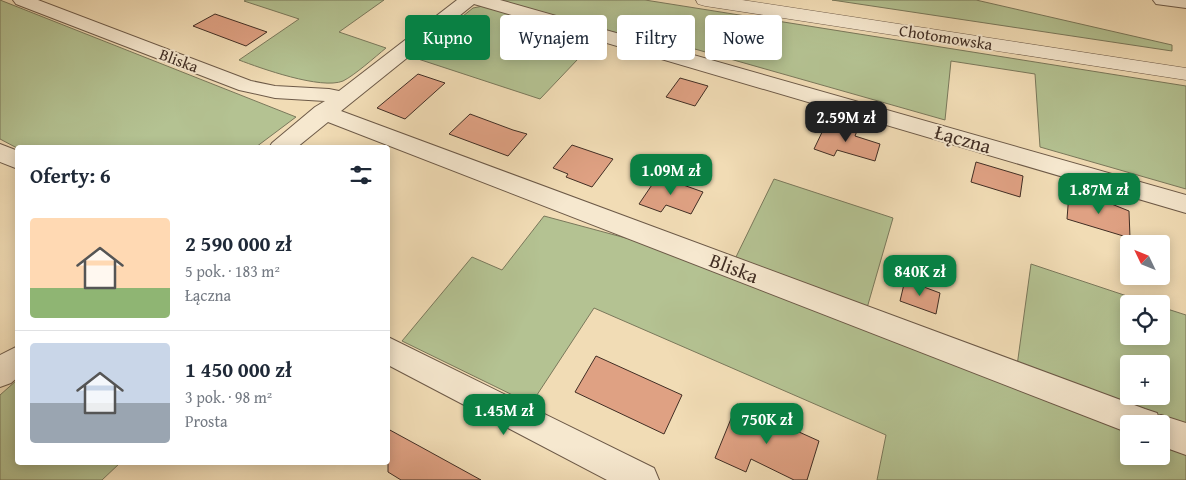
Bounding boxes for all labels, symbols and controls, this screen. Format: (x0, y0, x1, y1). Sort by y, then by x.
chip: Kupno (405, 15, 490, 60)
chip: Wynajem (500, 15, 607, 60)
chip: Filtry (617, 15, 695, 60)
chip: Nowe (705, 15, 782, 60)
street label: Chotomowska (898, 18, 995, 56)
street label: Bliska (156, 42, 202, 79)
pin: 2.59M zł (794, 100, 898, 143)
text: 2.59M zł (816, 105, 876, 129)
street label: Łączna (932, 117, 995, 161)
pin: 1.09M zł (619, 154, 723, 196)
text: 1.09M zł (641, 158, 701, 182)
text: Oferty: 6 (30, 160, 111, 191)
icon: filters (347, 161, 375, 189)
pin: 1.87M zł (1047, 172, 1151, 215)
text: 1.87M zł (1069, 177, 1129, 201)
text: 2 590 000 zł (185, 228, 292, 259)
north arrow (1120, 235, 1170, 285)
map controls (1120, 235, 1170, 465)
icon: home (70, 238, 130, 298)
street label: Bliska (706, 245, 763, 290)
pin: 840K zł (874, 254, 966, 297)
text: 5 pok. · 183 m² (185, 259, 280, 283)
text: 840K zł (894, 259, 946, 283)
text: Łączna (185, 283, 231, 307)
button: locate (1120, 295, 1170, 345)
text: 1 450 000 zł (185, 354, 292, 385)
button: + (1120, 355, 1170, 405)
icon: home (70, 363, 130, 423)
text: 3 pok. · 98 m² (185, 385, 272, 409)
pin: 1.45M zł (452, 394, 556, 436)
text: 1.45M zł (474, 398, 534, 422)
pin: 750K zł (721, 402, 813, 445)
text: 750K zł (741, 407, 793, 431)
text: Prosta (185, 409, 228, 433)
button: − (1120, 415, 1170, 465)

